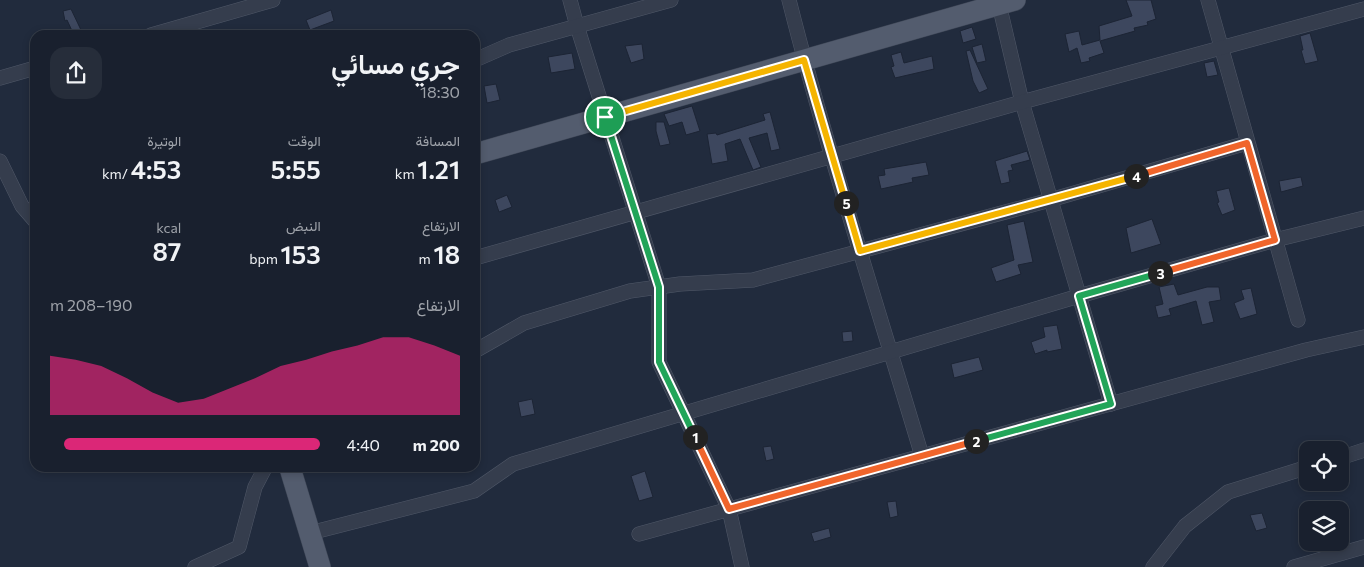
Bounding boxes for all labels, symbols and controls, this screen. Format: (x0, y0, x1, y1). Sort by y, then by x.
text: جري مسائي (331, 46, 460, 80)
button: share (50, 47, 102, 99)
text: 18:30 (420, 82, 460, 101)
pin (584, 96, 626, 138)
icon: arrive (591, 103, 619, 131)
text: الوتيرة (147, 132, 181, 149)
text: الوقت (288, 132, 321, 149)
text: المسافة (416, 132, 460, 149)
text: 4:53 (131, 154, 181, 184)
text: 5:55 (271, 154, 321, 184)
text: 1.21 (417, 154, 460, 184)
pin: 4 (1124, 164, 1148, 188)
text: /km (102, 165, 131, 182)
text: km (395, 165, 417, 182)
text: 4 (1132, 168, 1141, 185)
pin: 5 (834, 190, 858, 216)
text: 5 (842, 195, 851, 212)
text: النبض (286, 217, 321, 234)
text: الارتفاع (422, 217, 460, 234)
text: kcal (156, 219, 181, 236)
text: 87 (153, 236, 181, 266)
text: 153 (281, 239, 321, 269)
text: 18 (434, 239, 460, 269)
text: bpm (249, 250, 281, 267)
text: m (419, 250, 434, 267)
pin: 3 (1148, 260, 1172, 286)
text: 3 (1156, 265, 1165, 282)
text: 190–208 m (50, 295, 132, 314)
text: الارتفاع (417, 295, 460, 314)
pin: 1 (682, 424, 708, 450)
pin: 2 (964, 428, 988, 454)
text: 1 (692, 429, 699, 446)
text: 2 (973, 433, 980, 450)
text: 4:40 (347, 435, 380, 454)
text: 200 m (413, 435, 460, 454)
map controls (1299, 441, 1349, 551)
button: locate (1299, 441, 1349, 491)
button: layers (1299, 501, 1349, 551)

